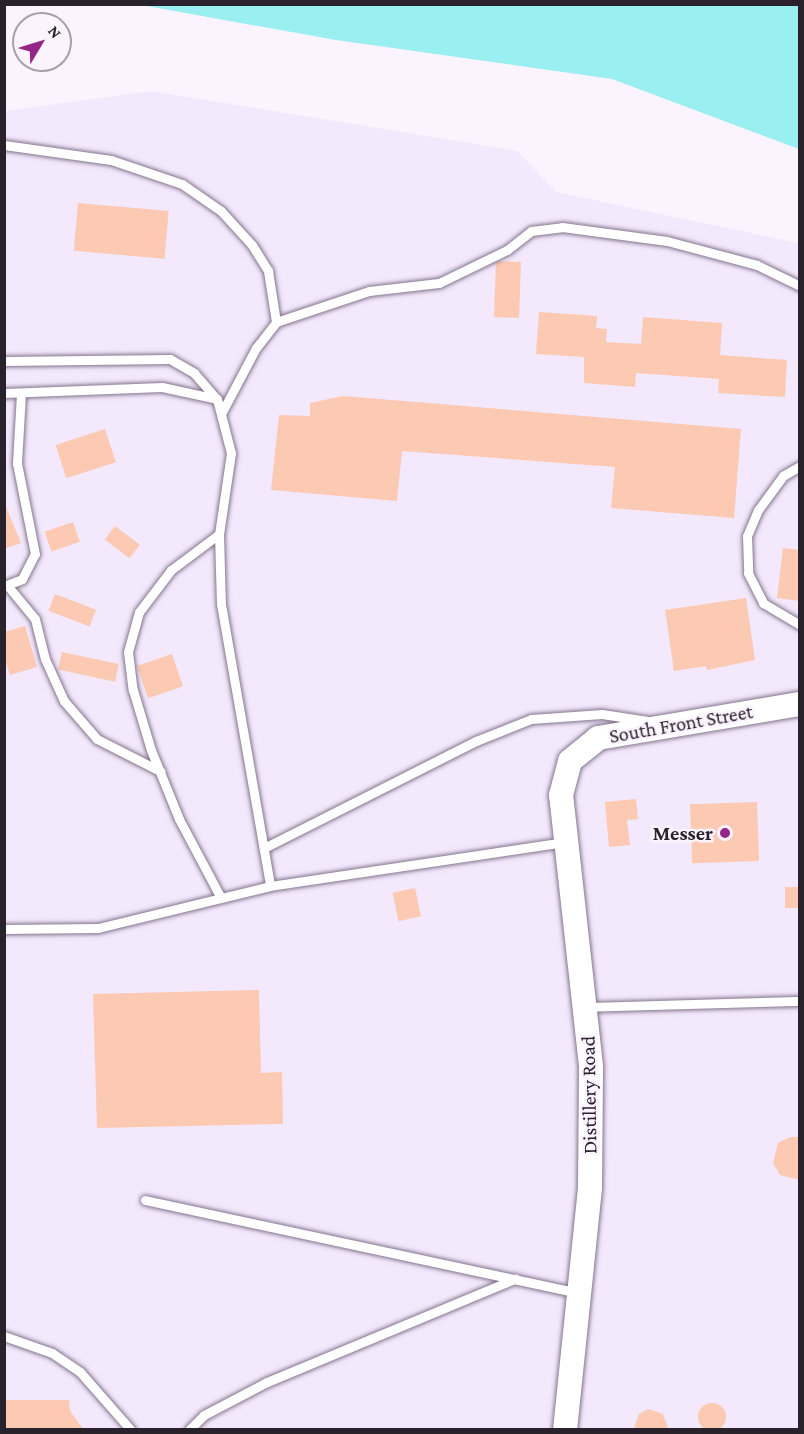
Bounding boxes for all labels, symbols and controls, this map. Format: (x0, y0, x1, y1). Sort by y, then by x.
north arrow (12, 12, 72, 72)
text: N (45, 22, 65, 41)
street label: South Front Street (607, 700, 755, 748)
place label: Messer (653, 821, 713, 845)
marker: Messer (718, 826, 732, 840)
street label: Distillery Road (576, 1036, 602, 1154)

